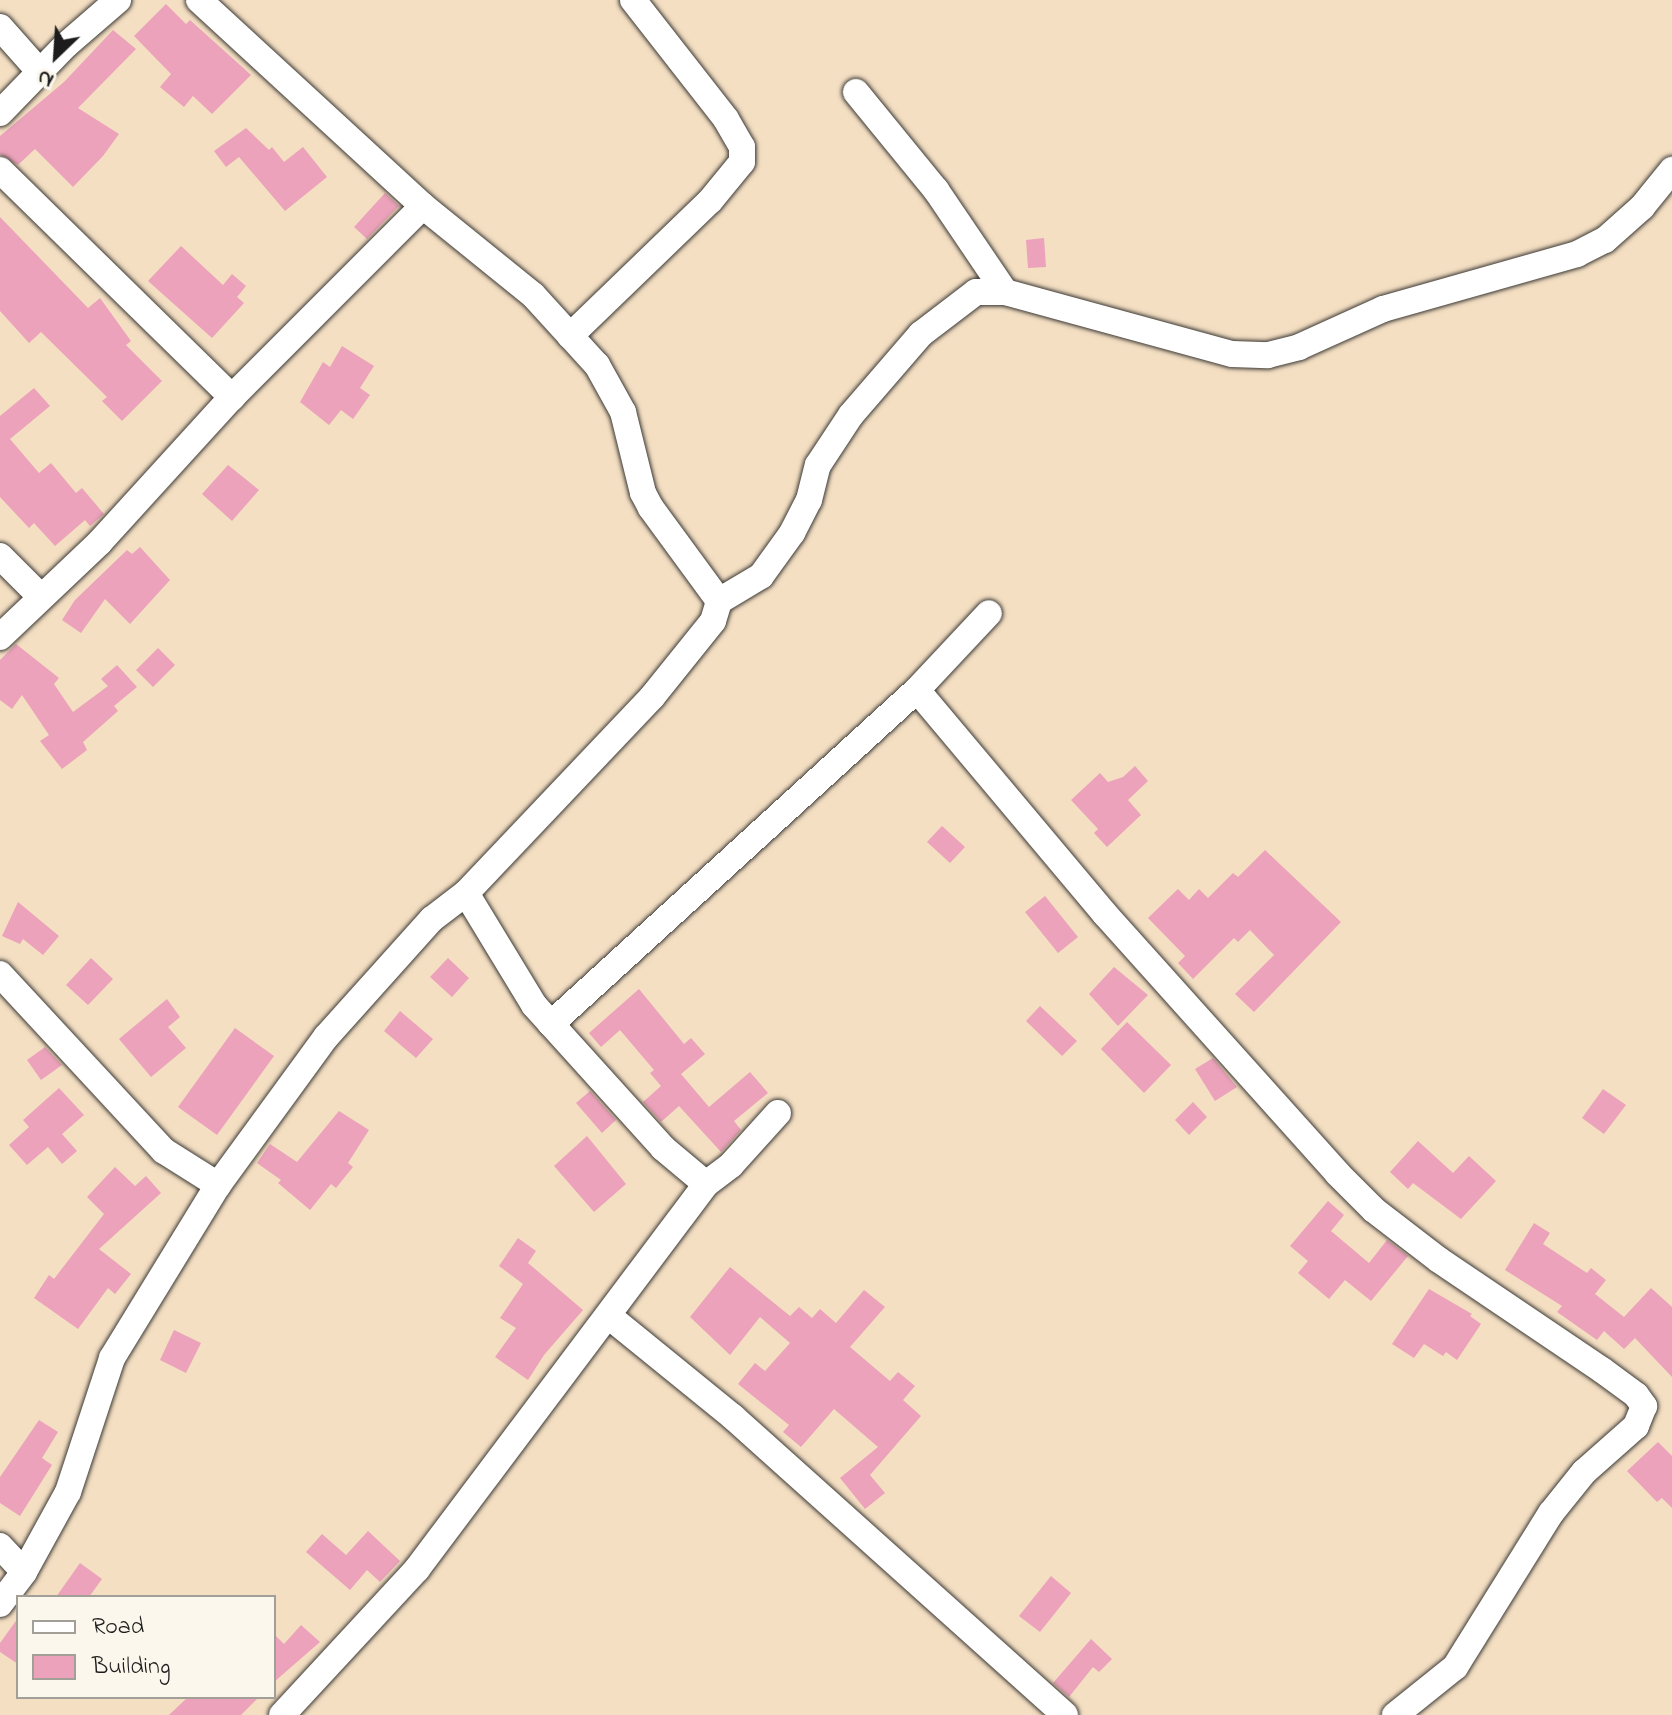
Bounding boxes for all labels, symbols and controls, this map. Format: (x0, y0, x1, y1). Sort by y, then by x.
north arrow (16, 16, 96, 96)
text: N (32, 60, 59, 95)
legend (16, 1595, 276, 1699)
text: Road (92, 1610, 144, 1645)
text: Building (92, 1650, 171, 1685)

